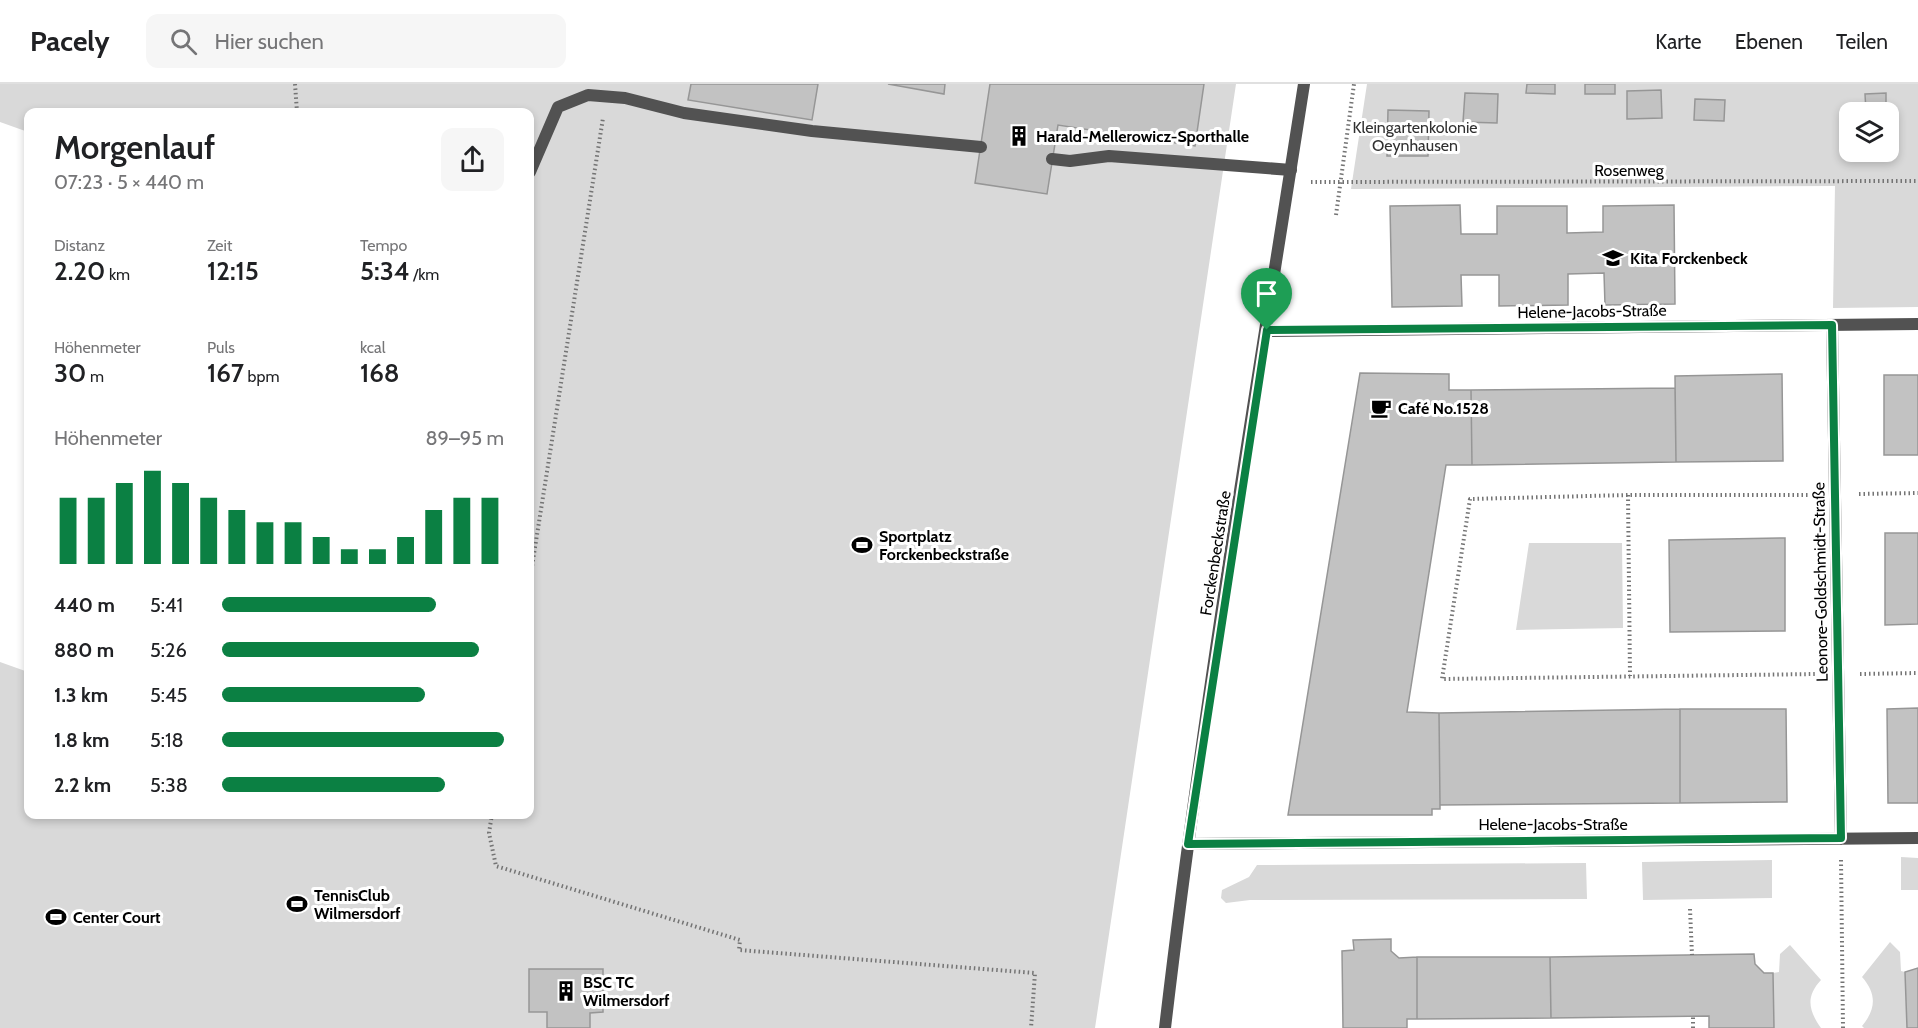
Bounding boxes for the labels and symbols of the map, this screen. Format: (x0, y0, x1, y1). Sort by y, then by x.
park label: Kleingartenkolonie Oeynhausen (1352, 118, 1478, 155)
building icon: Harald-Mellerowicz-Sporthalle (1007, 124, 1031, 148)
place label: Harald-Mellerowicz-Sporthalle (1036, 127, 1249, 146)
street label: Rosenweg (1594, 161, 1665, 180)
school or university icon: Kita Forckenbeck (1601, 246, 1625, 270)
place label: Kita Forckenbeck (1630, 249, 1748, 268)
pin (1241, 268, 1292, 330)
street label: Helene-Jacobs-Straße (1517, 301, 1667, 322)
cafe icon: Café No.1528 (1369, 396, 1393, 420)
place label: Café No.1528 (1398, 399, 1489, 418)
street label: Leonore-Goldschmidt-Straße (1809, 482, 1832, 682)
street label: Forckenbeckstraße (1196, 489, 1235, 617)
place label: Sportplatz Forckenbeckstraße (879, 527, 1009, 564)
sports icon: Sportplatz Forckenbeckstraße (850, 533, 874, 557)
street label: Helene-Jacobs-Straße (1478, 815, 1628, 834)
place label: TennisClub Wilmersdorf (314, 886, 401, 923)
sports icon: TennisClub Wilmersdorf (285, 892, 309, 916)
sports icon: Center Court (44, 905, 68, 929)
place label: Center Court (73, 908, 161, 927)
place label: BSC TC Wilmersdorf (583, 973, 670, 1010)
building icon: BSC TC Wilmersdorf (554, 979, 578, 1003)

